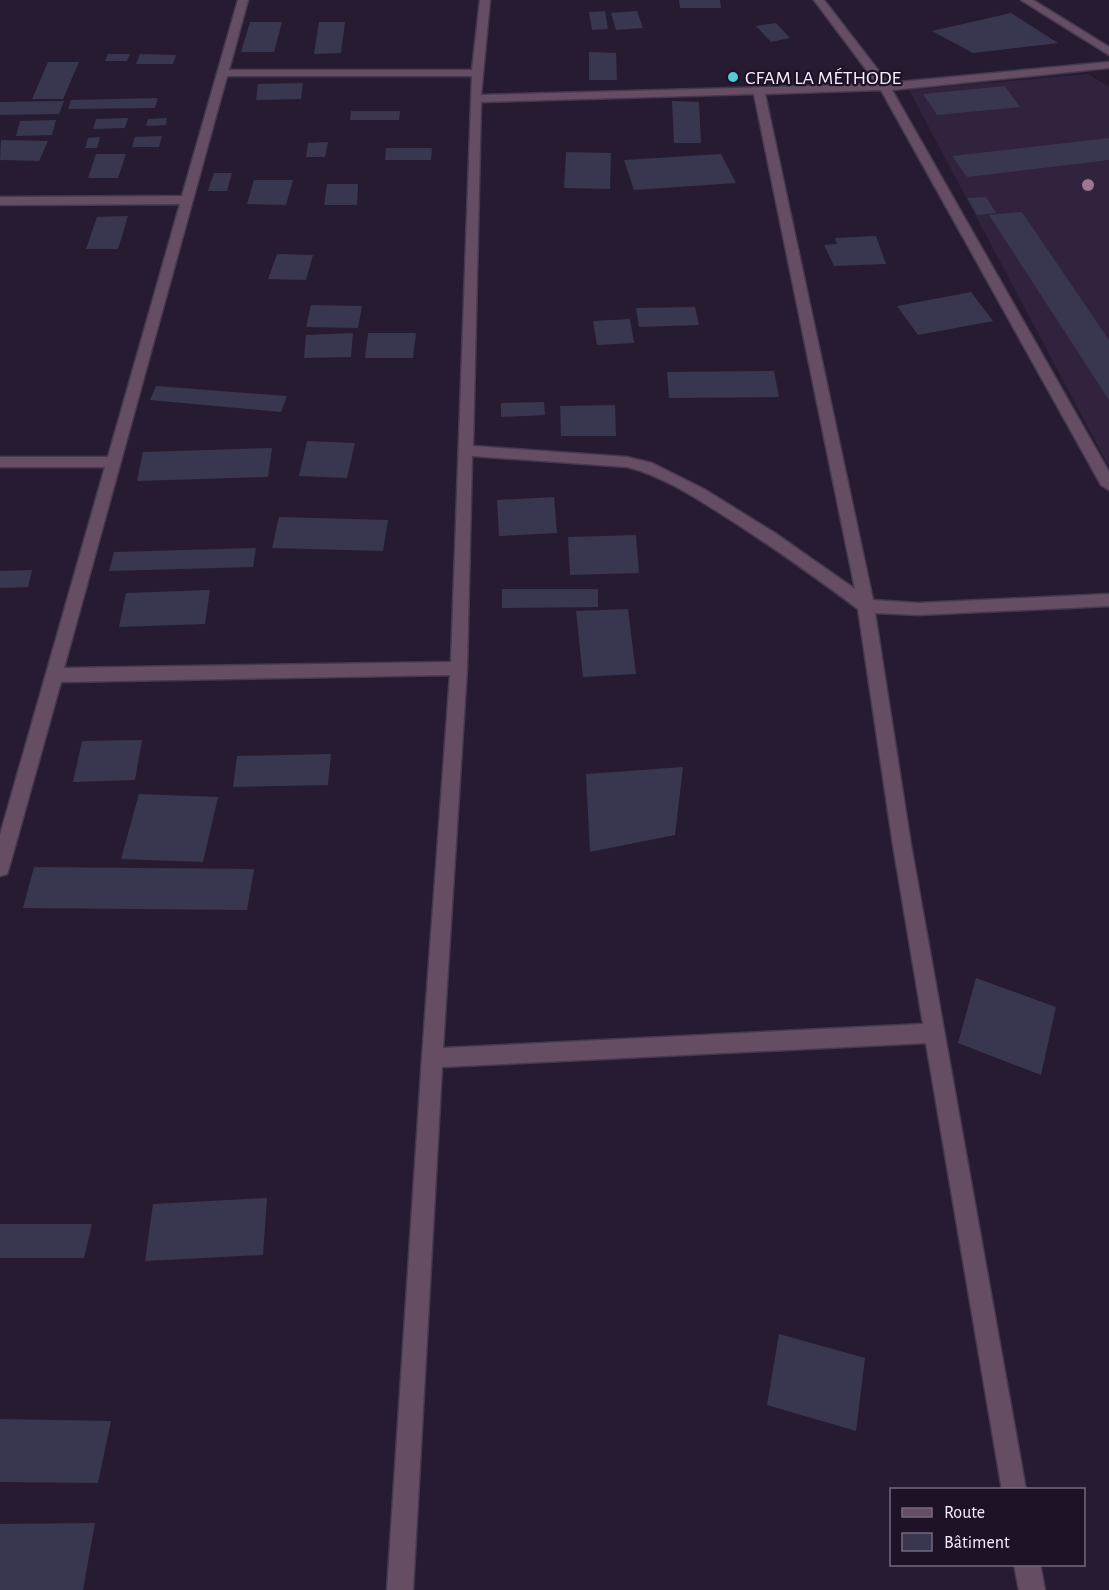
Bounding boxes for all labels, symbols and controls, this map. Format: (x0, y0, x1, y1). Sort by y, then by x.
place label: CFAM LA MÉTHODE (745, 67, 902, 88)
marker: CFAM LA MÉTHODE (726, 70, 740, 84)
legend (890, 1488, 1085, 1566)
text: Route (944, 1504, 985, 1522)
text: Bâtiment (944, 1534, 1010, 1552)

